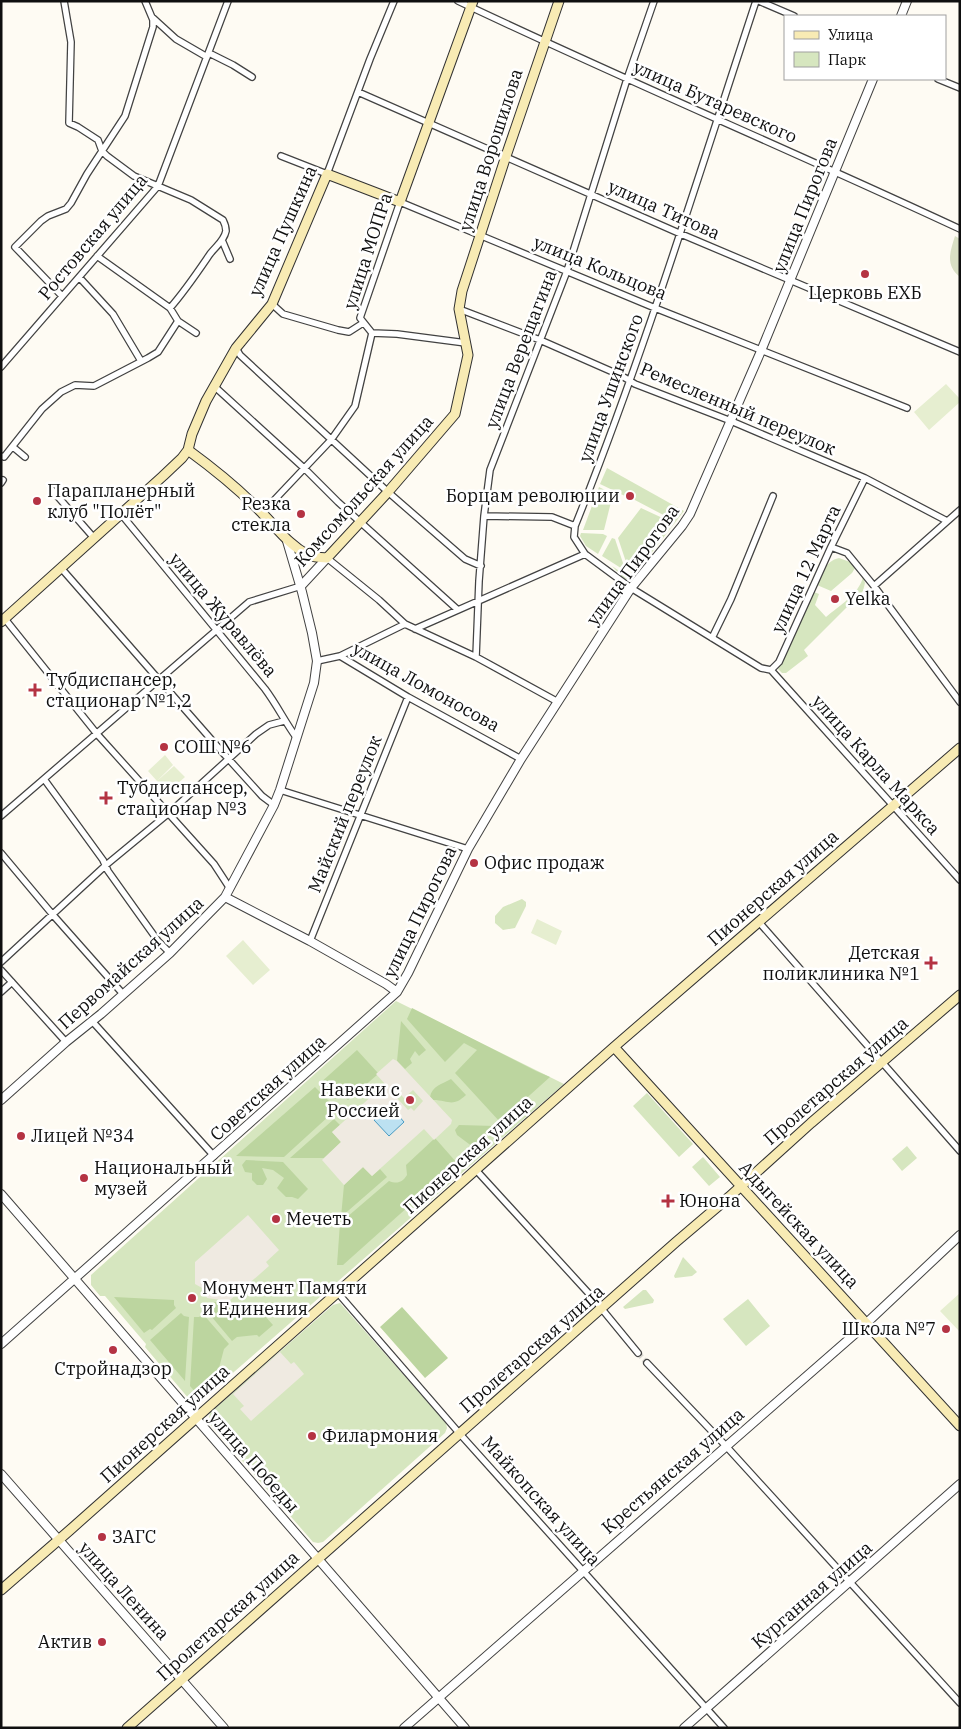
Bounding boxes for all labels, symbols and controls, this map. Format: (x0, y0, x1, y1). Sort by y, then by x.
legend (784, 15, 946, 80)
text: Улица (828, 25, 873, 44)
text: Парк (828, 50, 866, 69)
street label: улица Бутаревского (630, 55, 801, 148)
street label: улица Ворошилова (453, 65, 528, 234)
street label: улица Пирогова (767, 134, 842, 276)
street label: улица Пушкина (243, 162, 322, 300)
street label: Ростовская улица (33, 169, 152, 304)
street label: улица Титова (605, 175, 724, 245)
street label: улица МОПРа (338, 190, 397, 312)
street label: улица Кольцова (530, 230, 670, 305)
street label: улица Верещагина (480, 266, 561, 431)
marker: Церковь ЕХБ (859, 268, 871, 280)
place label: Церковь ЕХБ (808, 281, 922, 304)
street label: улица Ушинского (573, 310, 648, 465)
street label: Ремесленный переулок (637, 357, 840, 460)
street label: Комсомольская улица (289, 410, 438, 571)
place label: Парапланерный клуб "Полёт" (47, 479, 195, 523)
place label: Борцам революции (446, 484, 620, 507)
marker: Борцам революции (624, 490, 636, 502)
place label: Резка стекла (231, 492, 291, 536)
marker: Парапланерный клуб "Полёт" (31, 495, 43, 507)
street label: улица Пирогова (581, 500, 684, 630)
street label: улица 12 Марта (766, 501, 845, 637)
marker: Резка стекла (295, 508, 307, 520)
street label: улица Журавлёва (164, 548, 282, 682)
place label: Yelka (845, 587, 891, 610)
marker: Yelka (829, 593, 841, 605)
street label: улица Ломоносова (349, 637, 504, 737)
place label: Тубдиспансер, стационар №1,2 (46, 668, 192, 712)
marker: Тубдиспансер, стационар №1,2 (28, 683, 42, 697)
street label: улица Карла Маркса (807, 690, 946, 840)
street label: Майский переулок (302, 731, 387, 896)
place label: СОШ №6 (174, 735, 252, 758)
marker: СОШ №6 (158, 741, 170, 753)
place label: Тубдиспансер, стационар №3 (117, 776, 248, 820)
marker: Тубдиспансер, стационар №3 (99, 791, 113, 805)
street label: Пионерская улица (702, 824, 843, 951)
street label: улица Пирогова (378, 842, 461, 981)
place label: Офис продаж (484, 851, 605, 874)
marker: Офис продаж (468, 857, 480, 869)
street label: Первомайская улица (53, 891, 208, 1034)
place label: Детская поликлиника №1 (763, 941, 920, 985)
marker: Детская поликлиника №1 (924, 956, 938, 970)
street label: Пролетарская улица (759, 1011, 913, 1150)
street label: Советская улица (205, 1029, 331, 1146)
place label: Навеки с Россией (320, 1078, 400, 1122)
street label: Пионерская улица (398, 1090, 537, 1219)
marker: Навеки с Россией (404, 1094, 416, 1106)
place label: Лицей №34 (31, 1124, 134, 1147)
marker: Лицей №34 (15, 1130, 27, 1142)
place label: Национальный музей (94, 1156, 233, 1200)
street label: Адыгейская улица (734, 1156, 864, 1293)
marker: Национальный музей (78, 1172, 90, 1184)
place label: Юнона (679, 1189, 741, 1212)
marker: Юнона (661, 1194, 675, 1208)
place label: Мечеть (286, 1207, 352, 1230)
marker: Мечеть (270, 1213, 282, 1225)
place label: Монумент Памяти и Единения (202, 1276, 367, 1320)
street label: Пролетарская улица (455, 1279, 609, 1418)
marker: Монумент Памяти и Единения (186, 1292, 198, 1304)
place label: Школа №7 (842, 1317, 936, 1340)
marker: Школа №7 (940, 1323, 952, 1335)
marker: Стройнадзор (107, 1344, 119, 1356)
place label: Стройнадзор (54, 1357, 172, 1380)
street label: Пионерская улица (95, 1359, 234, 1488)
street label: Крестьянская улица (597, 1402, 749, 1539)
street label: улица Победы (204, 1406, 305, 1517)
place label: Филармония (322, 1424, 438, 1447)
marker: Филармония (306, 1430, 318, 1442)
street label: Майкопская улица (477, 1431, 606, 1571)
place label: ЗАГС (112, 1525, 156, 1548)
marker: ЗАГС (96, 1531, 108, 1543)
street label: Курганная улица (747, 1536, 877, 1653)
street label: улица Ленина (74, 1537, 175, 1645)
street label: Пролетарская улица (152, 1545, 304, 1686)
place label: Актив (38, 1630, 92, 1653)
marker: Актив (96, 1636, 108, 1648)

